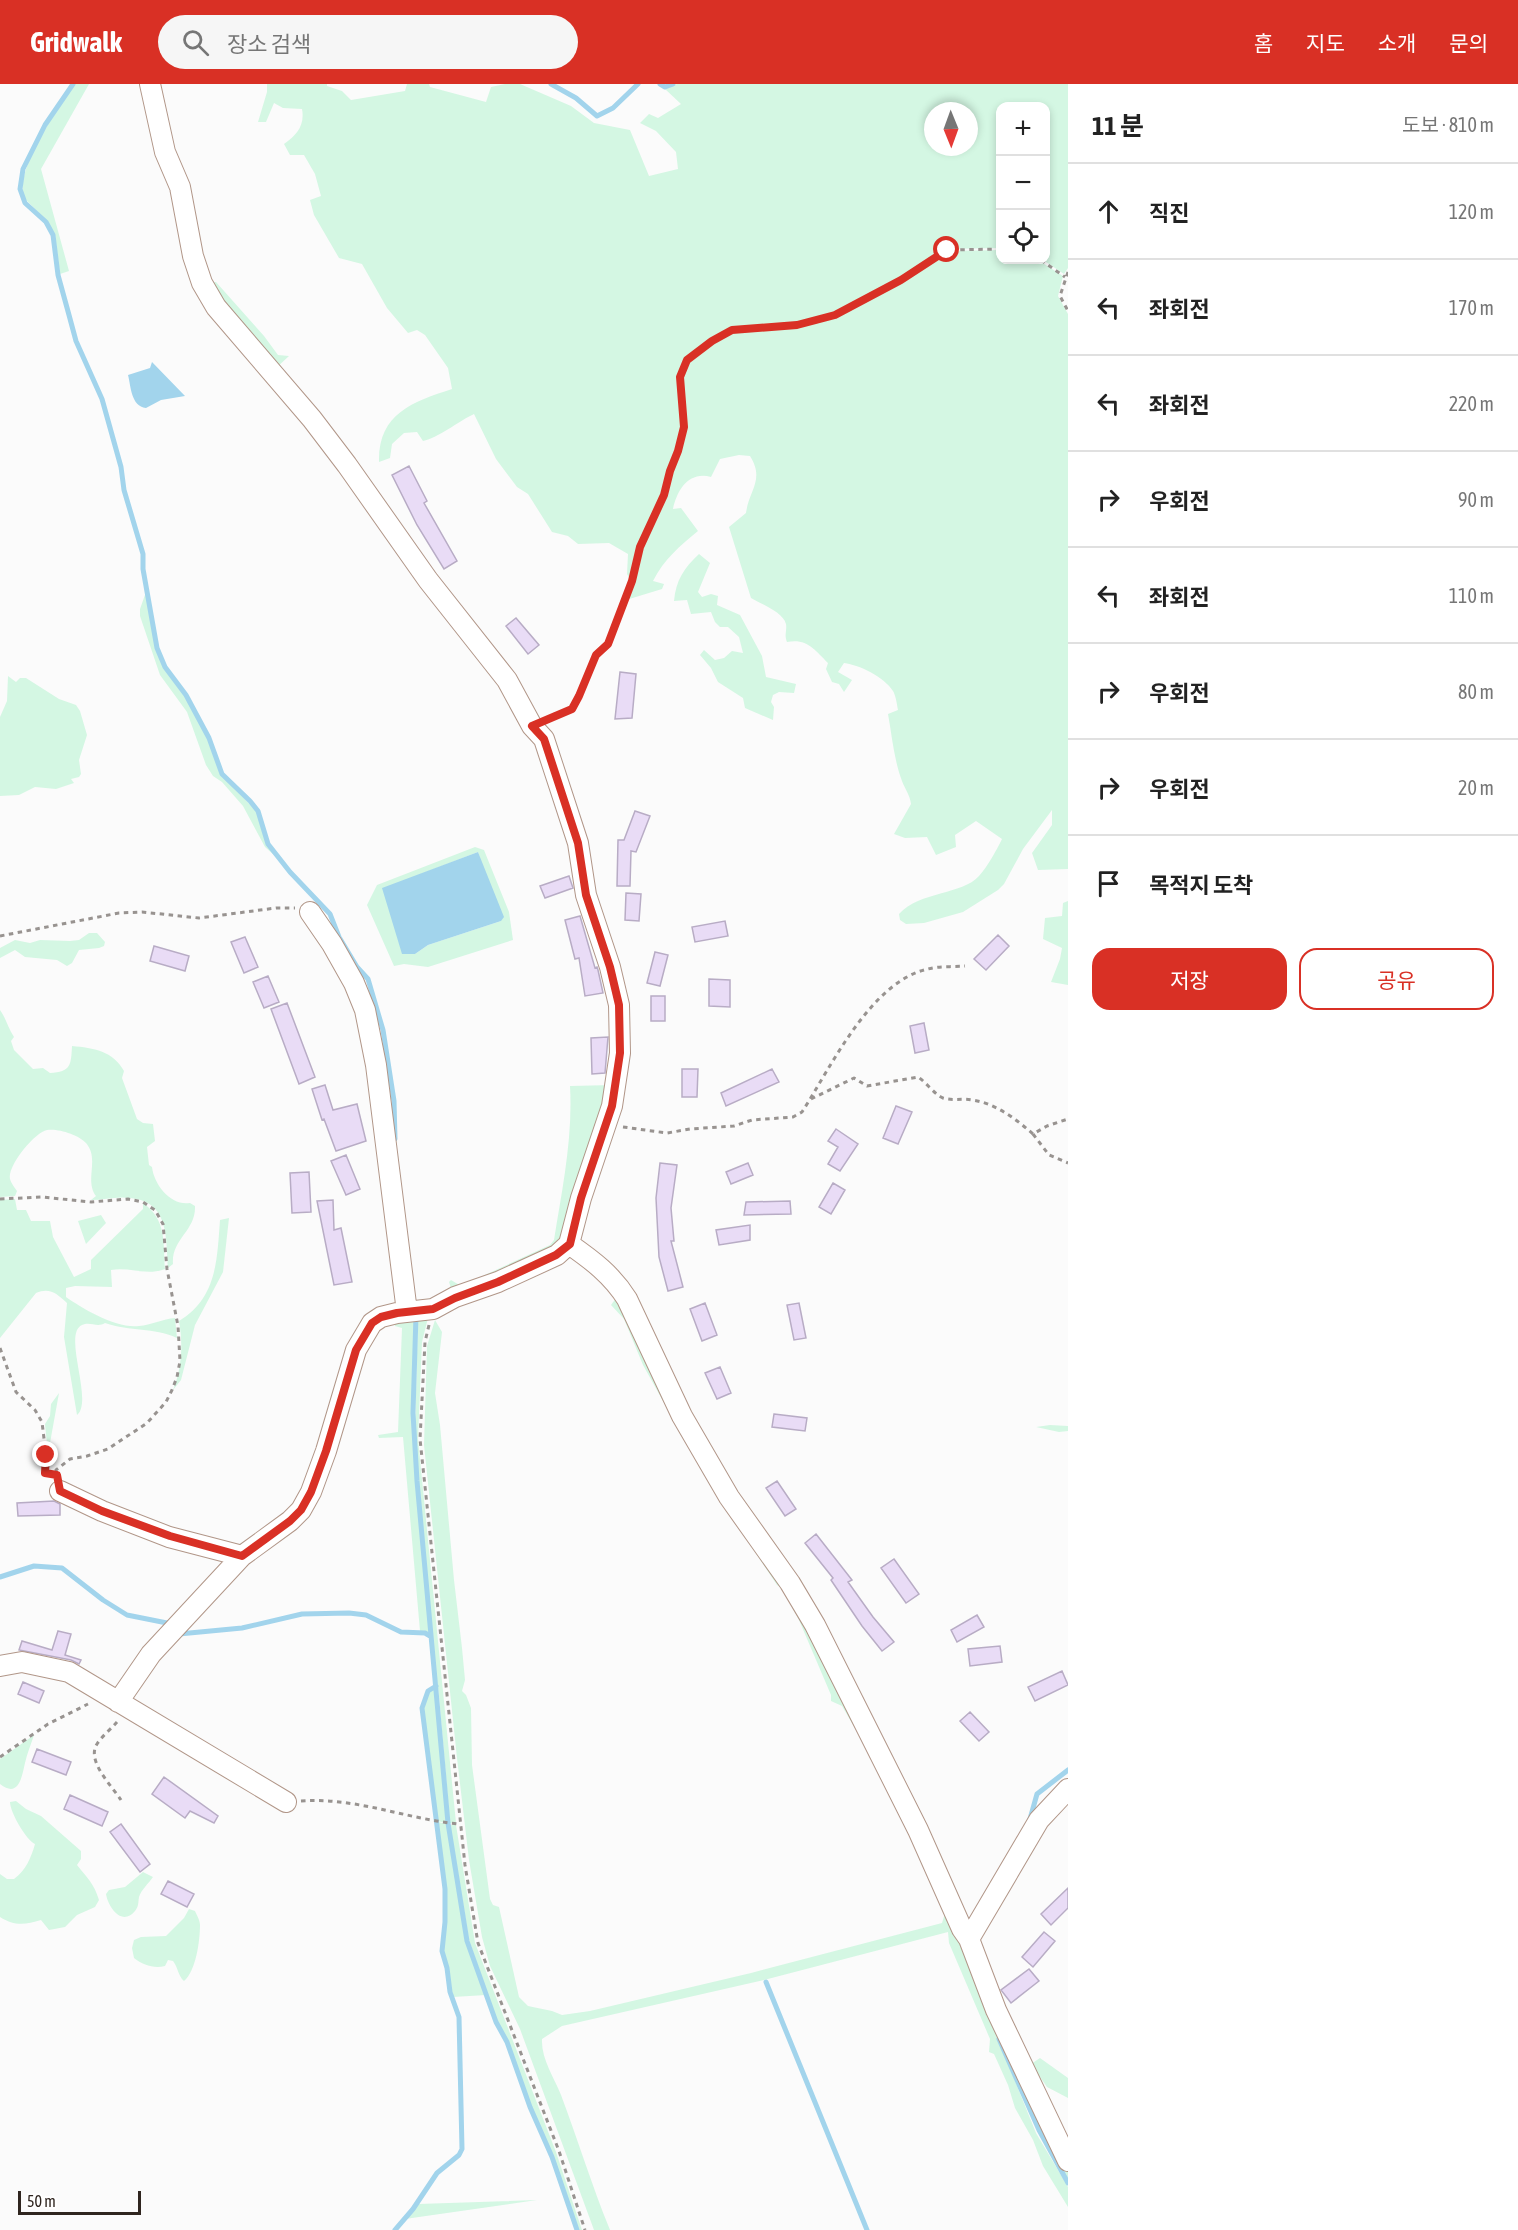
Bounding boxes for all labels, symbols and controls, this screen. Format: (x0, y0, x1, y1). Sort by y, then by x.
search box (158, 15, 578, 69)
text: Gridwalk (30, 26, 122, 58)
icon: search (179, 26, 212, 59)
text: 장소 검색 (227, 31, 311, 57)
text: 홈 (1254, 31, 1273, 55)
text: 지도 (1306, 31, 1345, 55)
text: 소개 (1378, 31, 1416, 55)
text: 문의 (1449, 31, 1488, 55)
north arrow (924, 102, 978, 156)
map controls (996, 102, 1050, 264)
button: + (996, 102, 1050, 156)
text: 11 분 (1092, 111, 1144, 141)
text: 도보 · 810 m (1402, 113, 1494, 136)
button: − (996, 156, 1050, 210)
icon: ahead (1092, 195, 1125, 228)
text: 직진 (1149, 200, 1189, 226)
text: 120 m (1449, 200, 1494, 223)
button: locate (996, 210, 1050, 264)
route start (933, 236, 959, 262)
icon: left (1092, 291, 1125, 324)
text: 좌회전 (1149, 296, 1210, 322)
text: 170 m (1449, 296, 1494, 319)
icon: left (1092, 387, 1125, 420)
text: 좌회전 (1149, 392, 1210, 418)
text: 220 m (1449, 392, 1494, 415)
icon: right (1092, 483, 1125, 516)
text: 우회전 (1149, 488, 1210, 514)
text: 90 m (1458, 488, 1494, 511)
icon: left (1092, 579, 1125, 612)
text: 좌회전 (1149, 584, 1210, 610)
text: 110 m (1449, 584, 1494, 607)
icon: right (1092, 675, 1125, 708)
text: 우회전 (1149, 680, 1210, 706)
text: 80 m (1458, 680, 1494, 703)
icon: right (1092, 771, 1125, 804)
text: 우회전 (1149, 776, 1210, 802)
text: 20 m (1458, 776, 1494, 799)
icon: arrive (1092, 867, 1125, 900)
text: 목적지 도착 (1149, 872, 1253, 898)
button: 저장 (1092, 948, 1287, 1010)
button: 공유 (1299, 948, 1494, 1010)
route end (32, 1441, 58, 1467)
scale bar (18, 2188, 141, 2216)
text: 50 m (27, 2192, 56, 2210)

